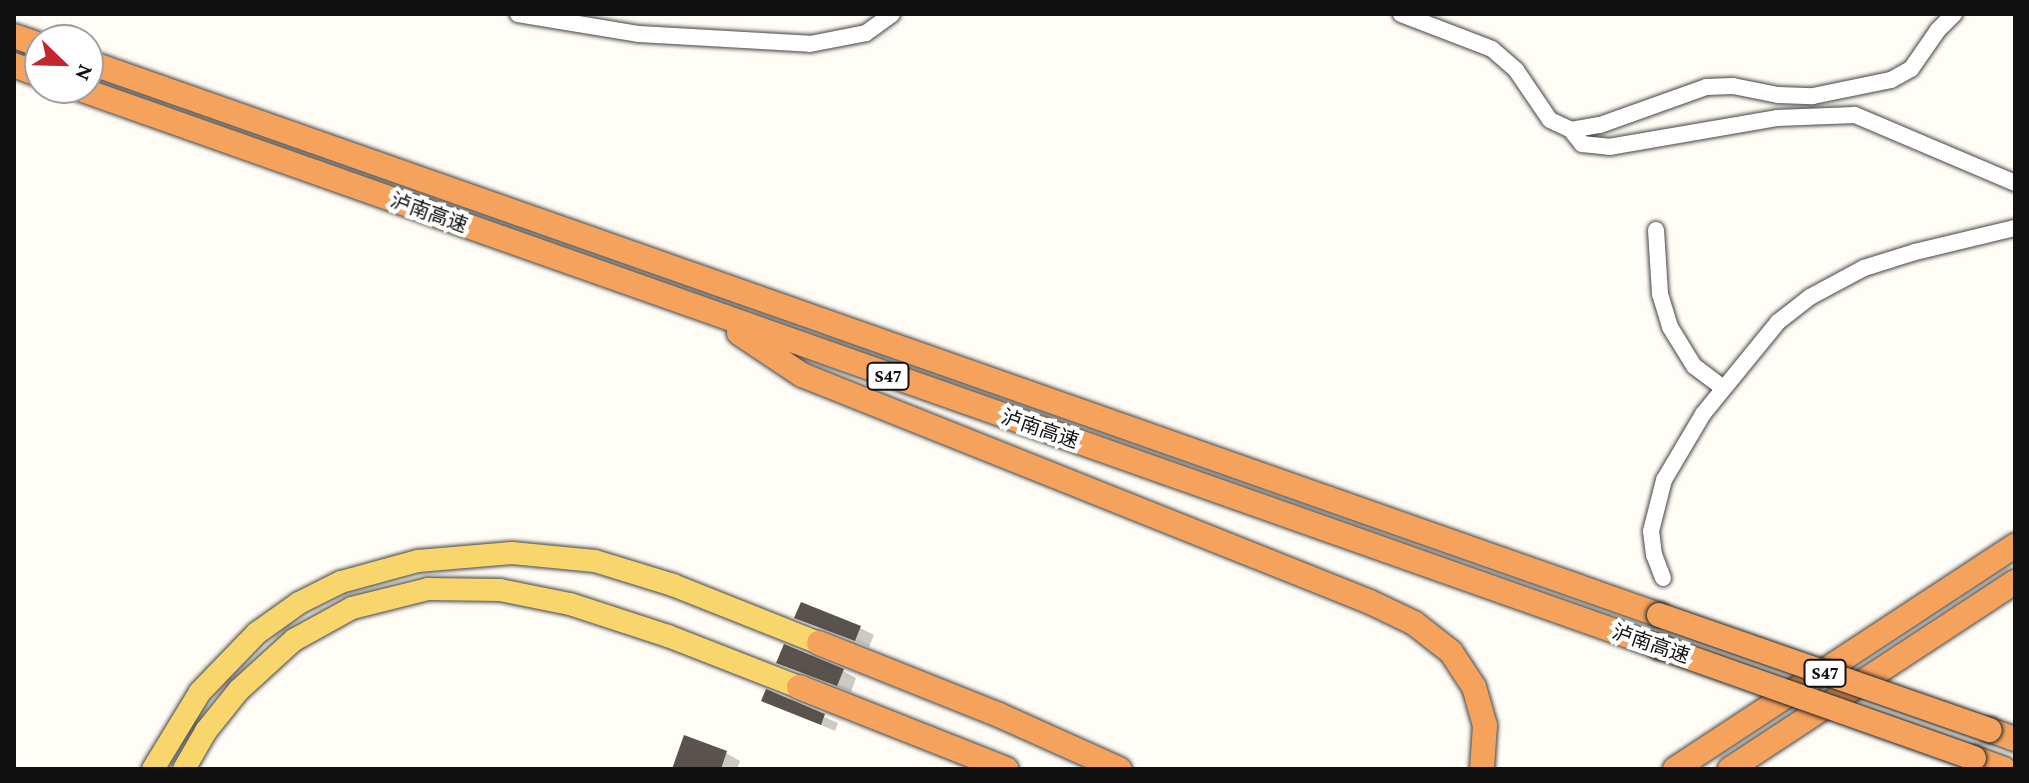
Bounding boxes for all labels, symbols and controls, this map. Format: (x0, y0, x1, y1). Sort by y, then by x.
north arrow (24, 24, 104, 104)
text: N (70, 61, 99, 85)
street label: 泸南高速 (387, 188, 471, 238)
road number: S47 (866, 362, 910, 390)
street label: 泸南高速 (998, 405, 1082, 453)
street label: 泸南高速 (1609, 620, 1693, 668)
road number: S47 (1803, 659, 1847, 687)

